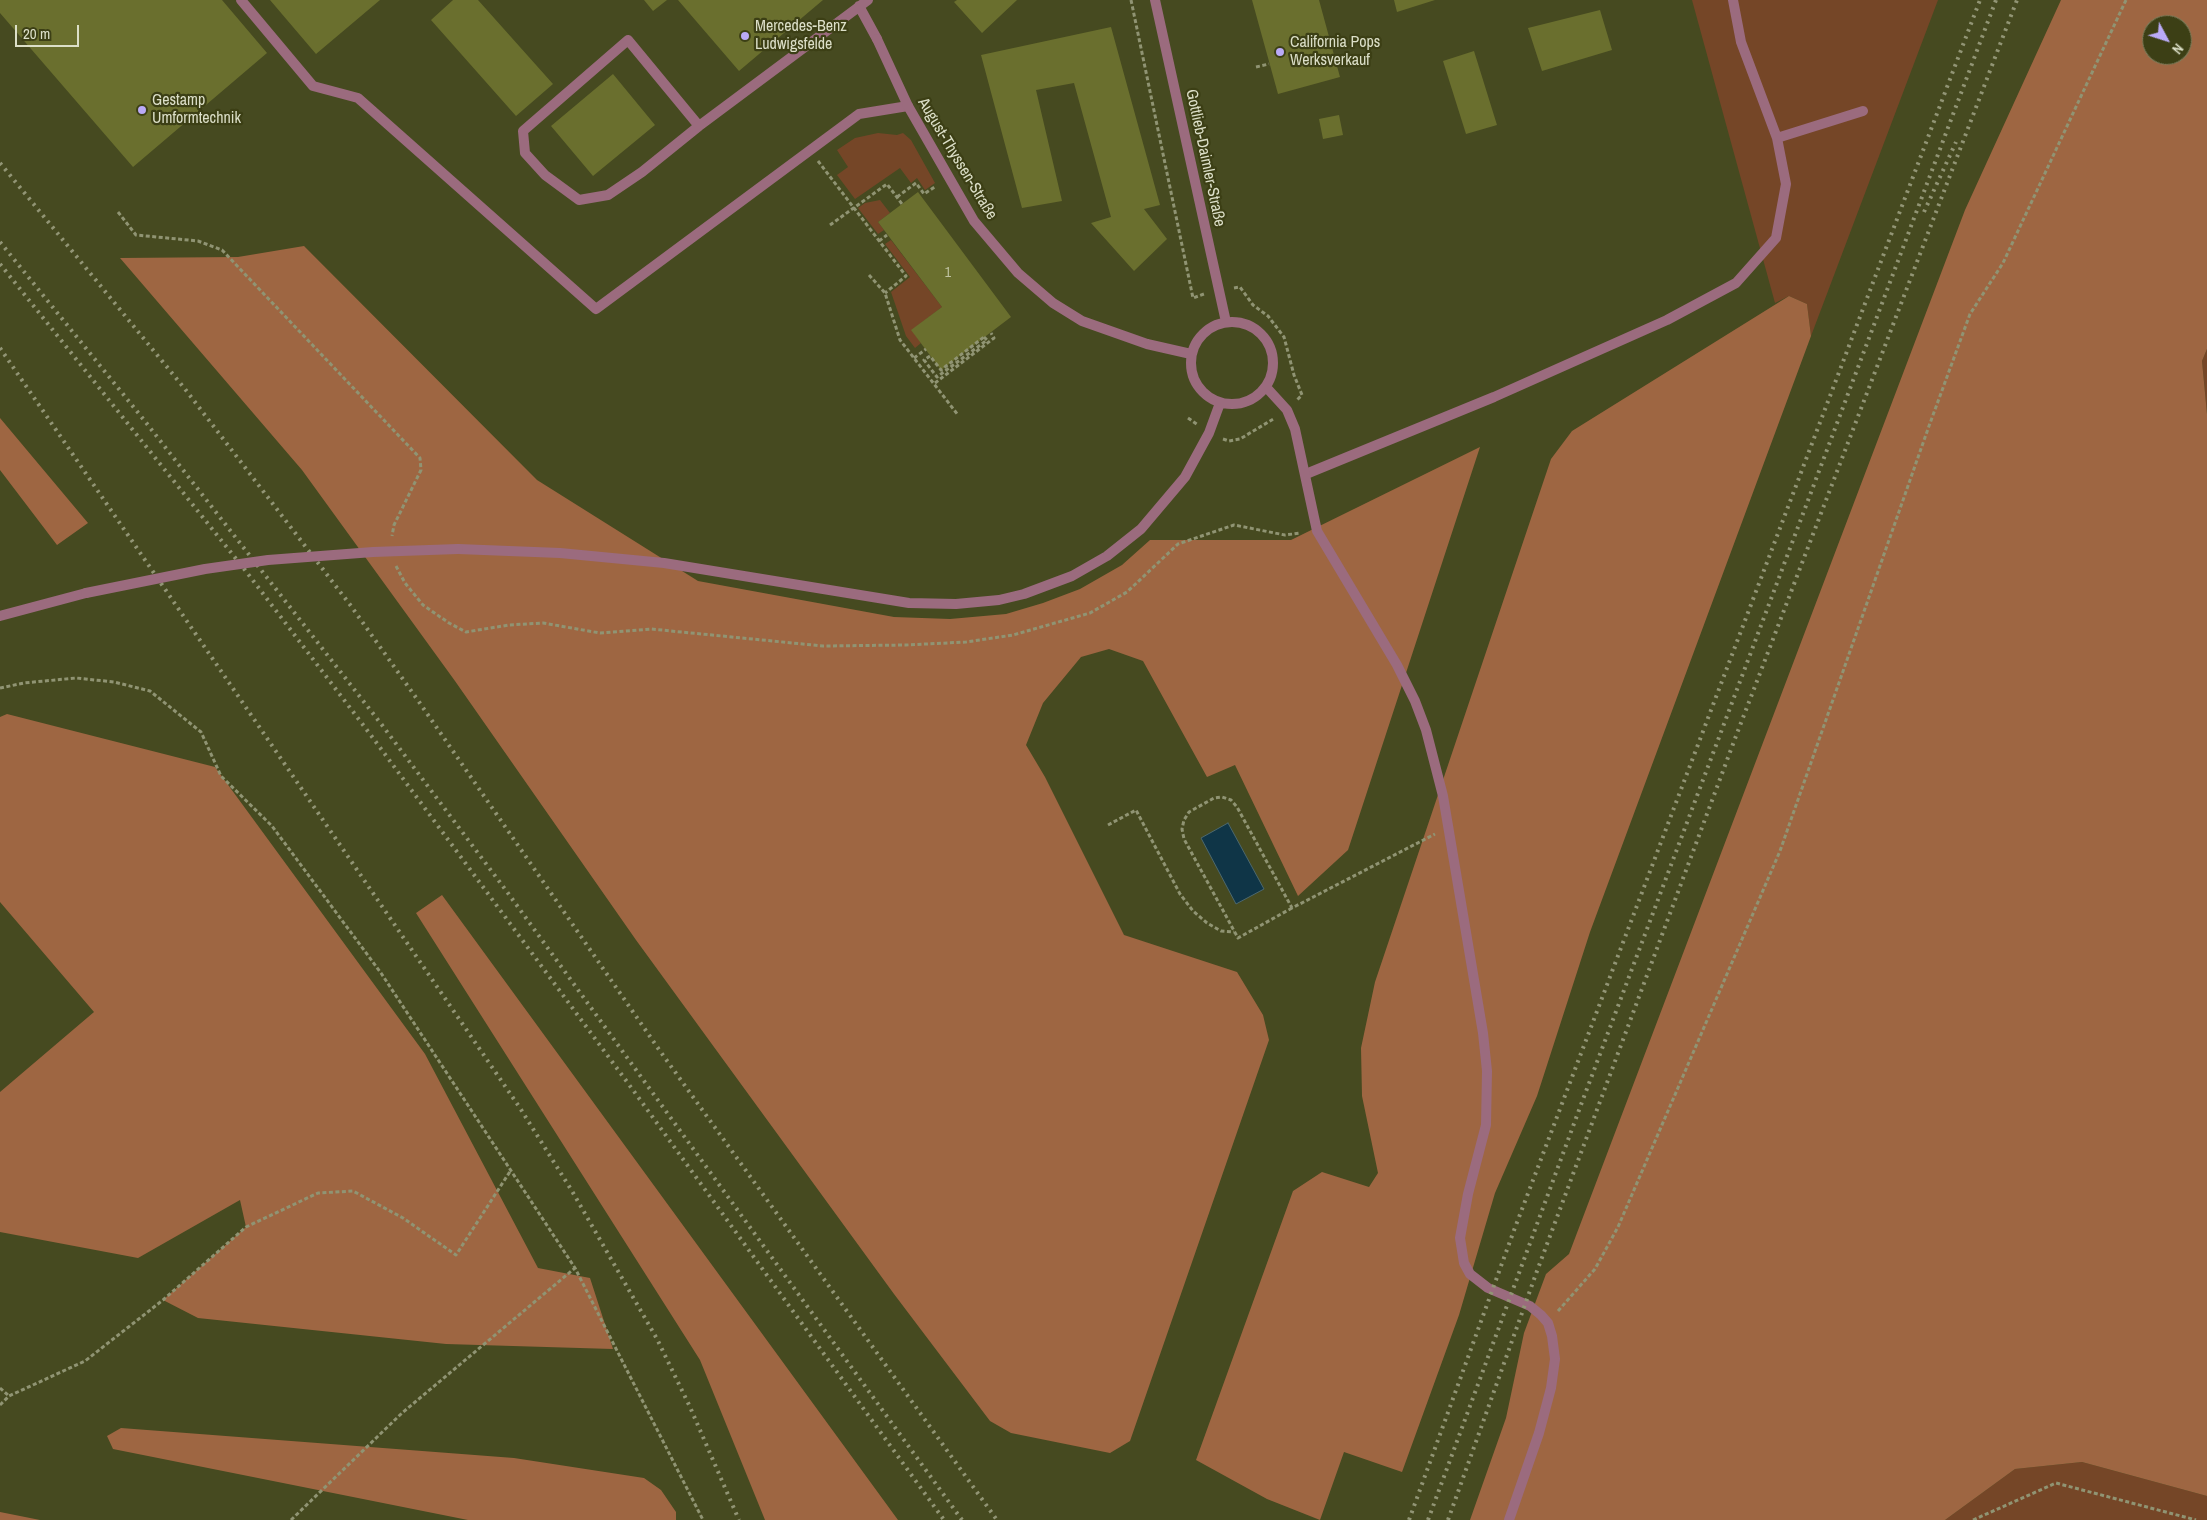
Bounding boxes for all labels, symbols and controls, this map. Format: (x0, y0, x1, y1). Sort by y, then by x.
scale bar (18, 15, 81, 47)
north arrow (2142, 15, 2192, 65)
place label: Mercedes-Benz Ludwigsfelde (755, 17, 847, 55)
text: 20 m (23, 23, 50, 44)
marker: Mercedes-Benz Ludwigsfelde (739, 30, 751, 42)
place label: California Pops Werksverkauf (1290, 33, 1380, 71)
text: N (2168, 40, 2187, 58)
marker: California Pops Werksverkauf (1274, 46, 1286, 58)
street label: Gottlieb-Daimler-Straße (1181, 88, 1229, 228)
place label: Gestamp Umformtechnik (152, 91, 241, 129)
street label: August-Thyssen-Straße (913, 95, 1001, 223)
marker: Gestamp Umformtechnik (136, 104, 148, 116)
house number: 1 (945, 265, 951, 281)

